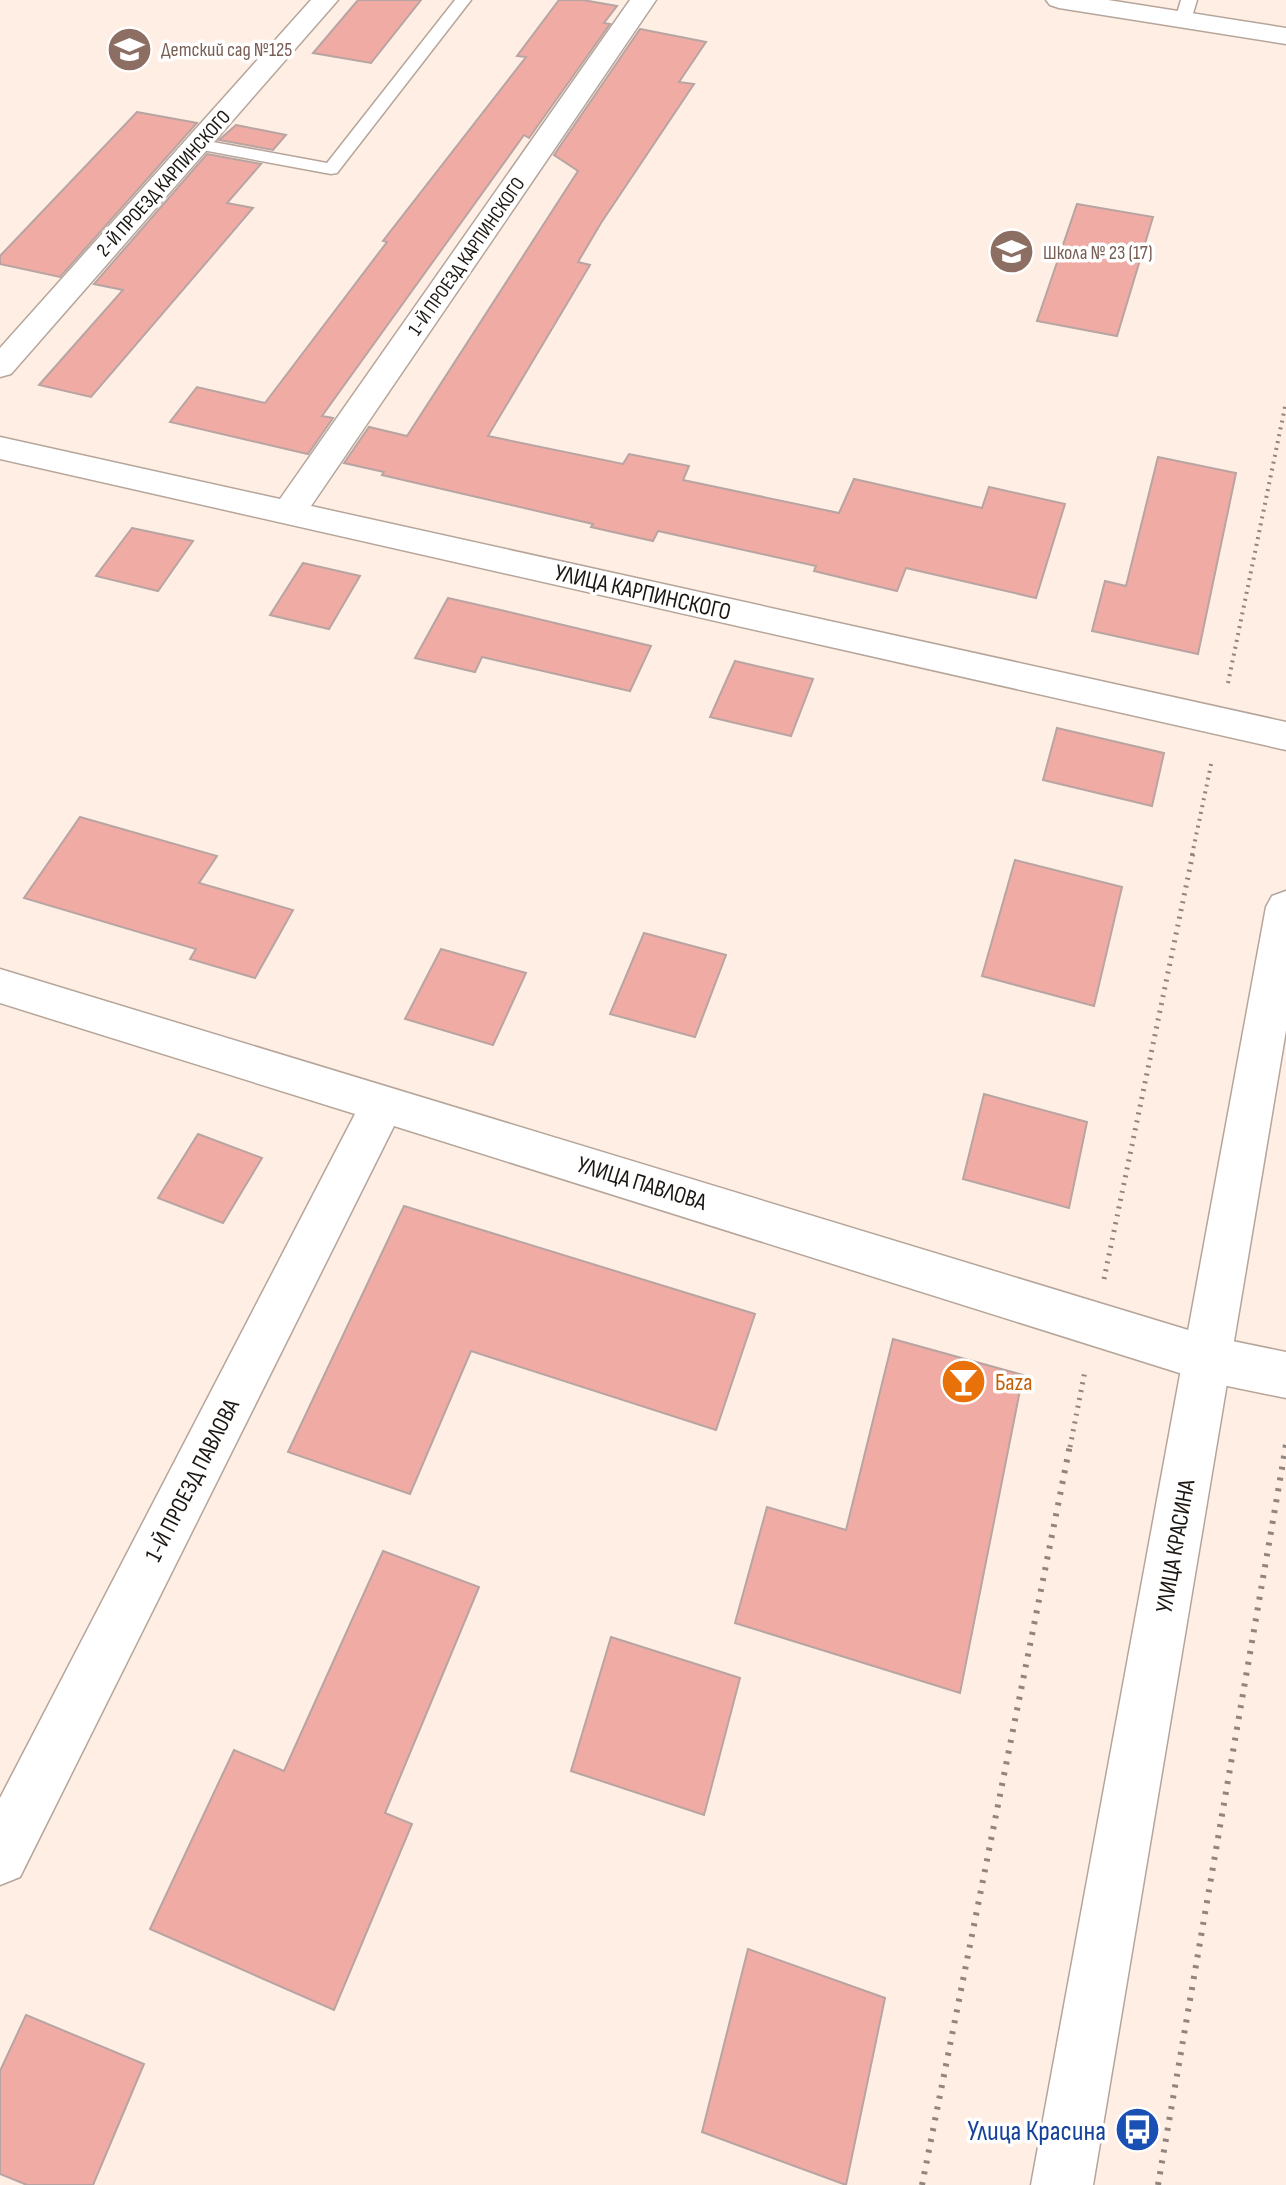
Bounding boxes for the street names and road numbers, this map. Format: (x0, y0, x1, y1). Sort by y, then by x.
street label: 2-Й ПРОЕЗД КАРПИНСКОГО (92, 105, 236, 262)
street label: 1-Й ПРОЕЗД КАРПИНСКОГО (403, 173, 530, 340)
street label: УЛИЦА КАРПИНСКОГО (552, 558, 734, 627)
street label: УЛИЦА ПАВЛОВА (574, 1150, 711, 1217)
street label: 1-Й ПРОЕЗД ПАВЛОВА (139, 1393, 246, 1566)
street label: УЛИЦА КРАСИНА (1150, 1477, 1202, 1615)

